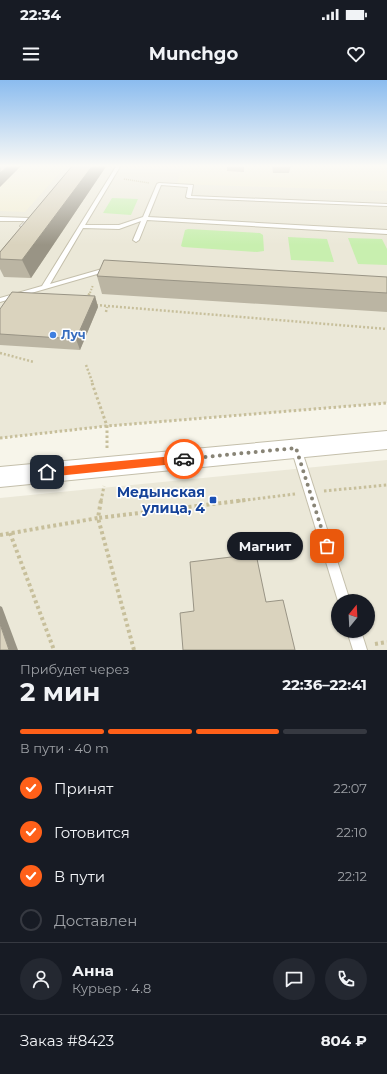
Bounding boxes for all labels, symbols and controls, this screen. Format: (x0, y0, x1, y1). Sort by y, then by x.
text: 22:34 (20, 5, 61, 24)
icon: menu (20, 43, 42, 65)
text: Munchgo (149, 43, 238, 65)
icon: heart (345, 43, 367, 65)
place label: Луч (61, 327, 86, 342)
marker: Луч (48, 330, 58, 340)
courier (164, 439, 204, 479)
icon: car (173, 448, 195, 470)
pin (30, 455, 64, 489)
icon: home (36, 461, 58, 483)
place label: Медынская улица, 4 (117, 483, 205, 517)
marker: Медынская улица, 4 (208, 495, 218, 505)
pin (310, 529, 344, 563)
callout: Магнит (227, 532, 303, 560)
icon: bag (316, 535, 338, 557)
text: Магнит (239, 538, 291, 554)
north arrow (331, 594, 375, 638)
map controls (331, 594, 375, 638)
text: Прибудет через (20, 661, 129, 677)
text: 22:36–22:41 (282, 675, 367, 694)
text: 2 мин (20, 676, 100, 708)
text: В пути · 40 m (20, 740, 109, 756)
icon: check (20, 777, 42, 799)
text: Принят (54, 779, 113, 798)
text: 22:07 (333, 780, 367, 796)
icon: check (20, 821, 42, 843)
text: Готовится (54, 823, 130, 842)
text: 22:10 (336, 824, 367, 840)
icon: check (20, 865, 42, 887)
text: В пути (54, 867, 105, 886)
text: 22:12 (337, 868, 367, 884)
text: Доставлен (54, 911, 137, 930)
button: person (20, 958, 62, 1000)
button: chat (273, 958, 315, 1000)
button: phone (325, 958, 367, 1000)
text: Анна (72, 961, 114, 980)
text: Курьер · 4.8 (72, 980, 151, 996)
text: Заказ #8423 (20, 1031, 114, 1050)
text: 804 ₽ (321, 1031, 367, 1050)

